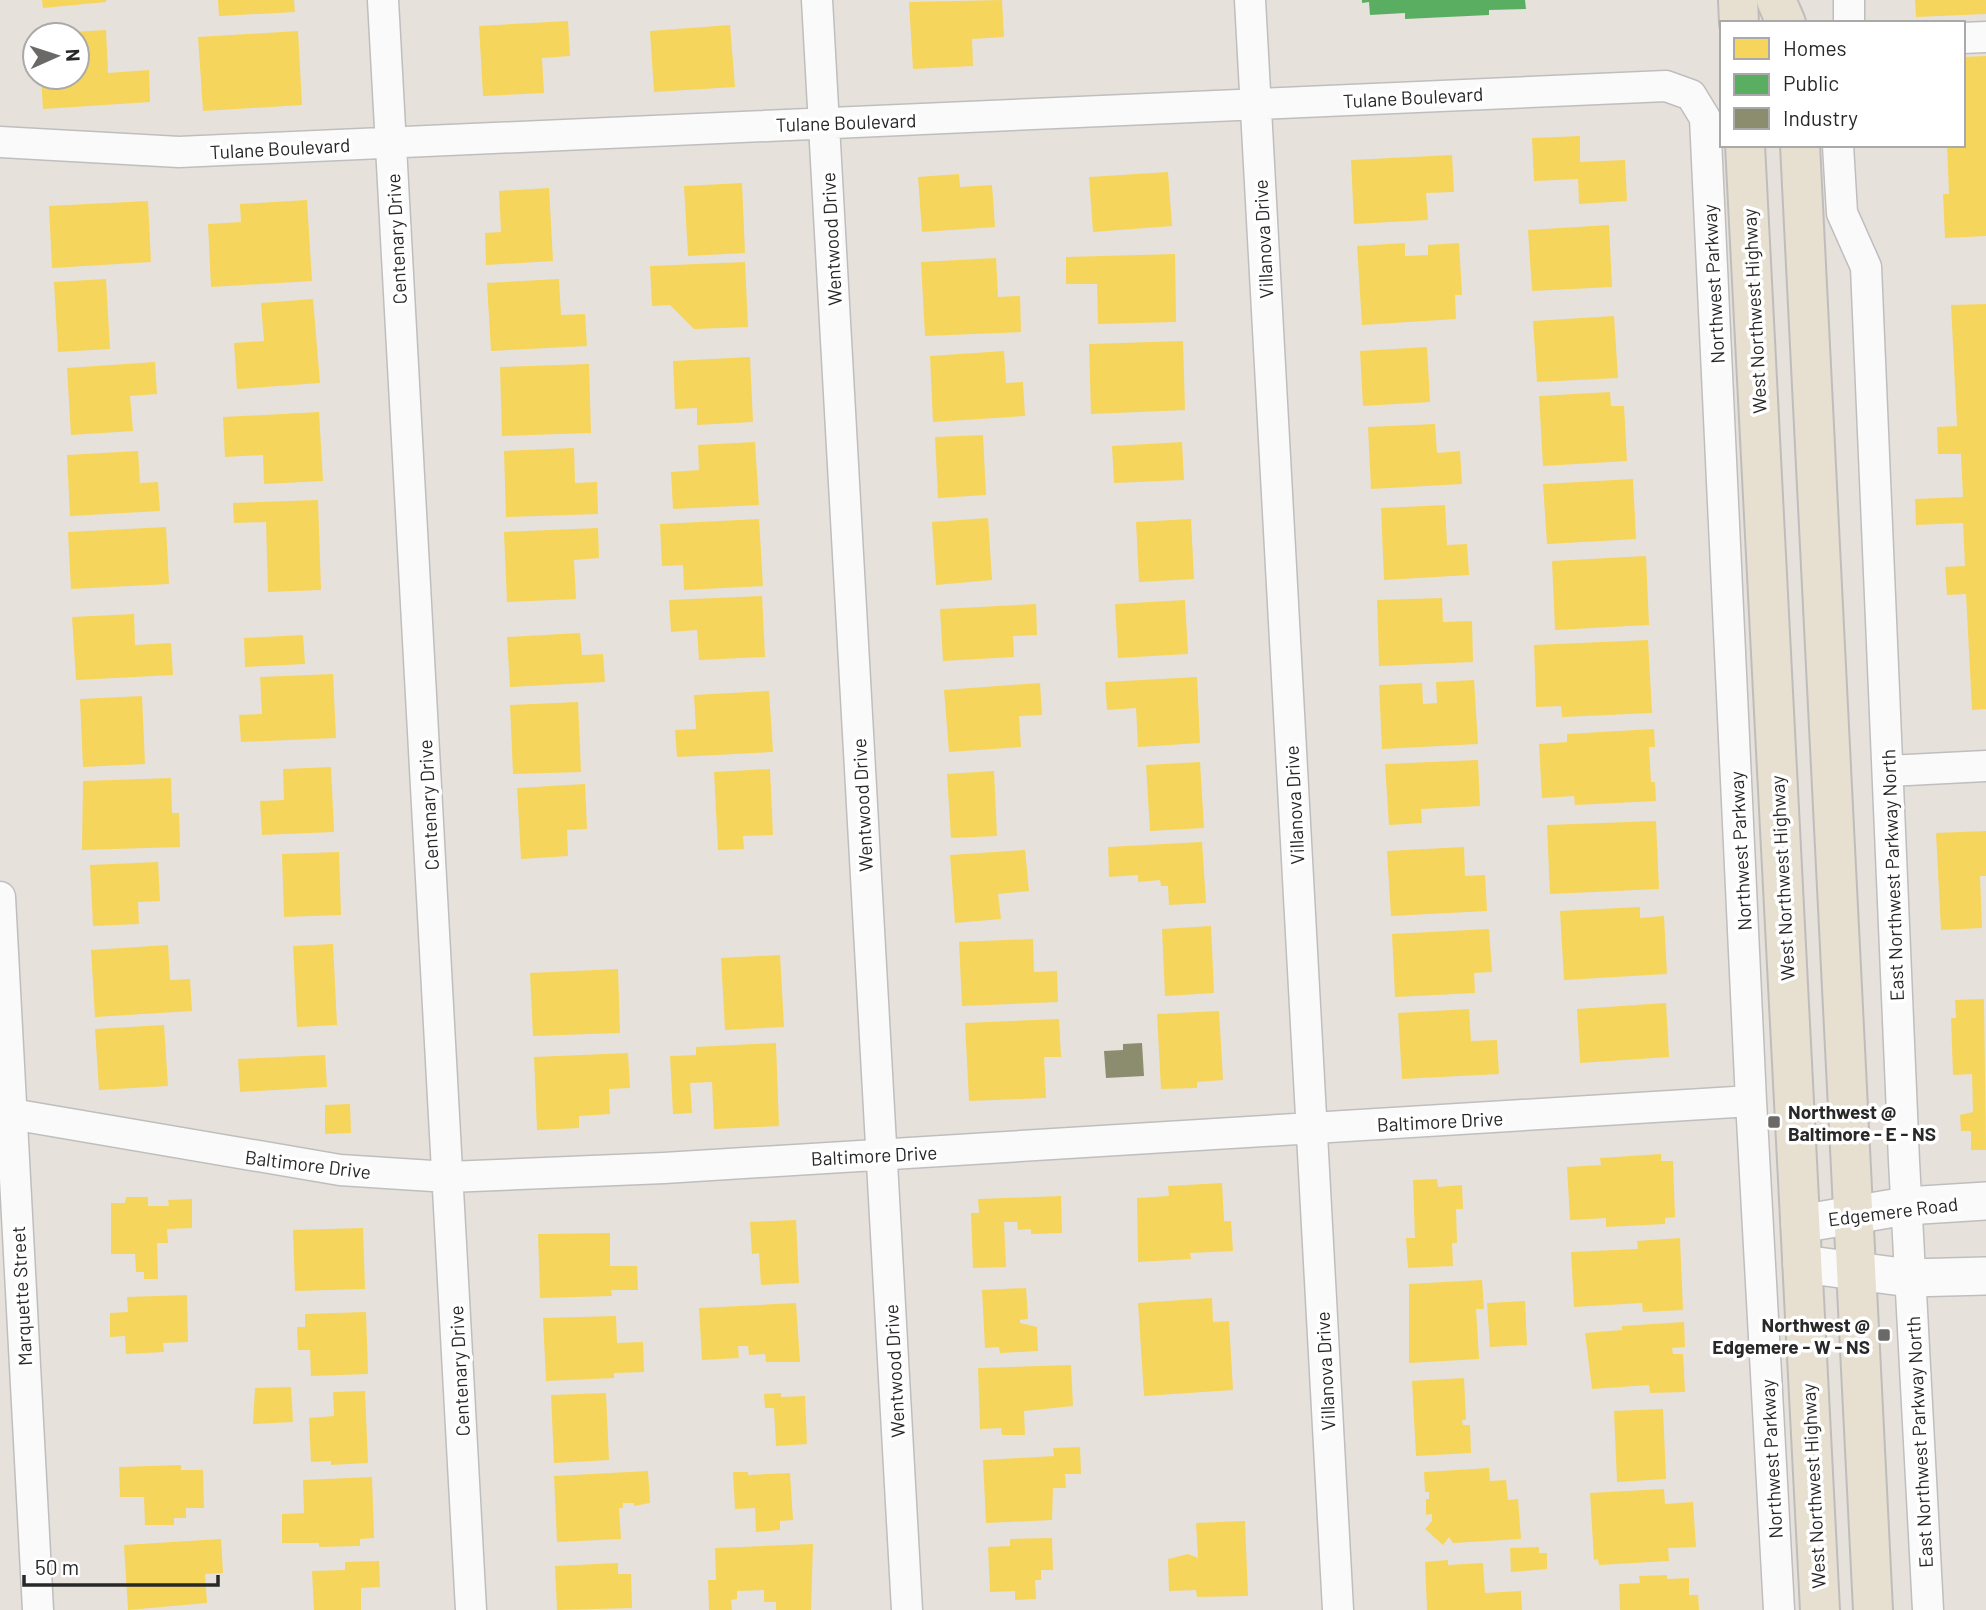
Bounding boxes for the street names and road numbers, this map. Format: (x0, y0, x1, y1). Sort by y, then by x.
street label: Tulane Boulevard (1342, 82, 1484, 112)
street label: Tulane Boulevard (775, 108, 917, 136)
street label: Tulane Boulevard (209, 133, 351, 163)
street label: Wentwood Drive (816, 172, 846, 306)
street label: Centenary Drive (381, 173, 411, 305)
street label: Villanova Drive (1248, 179, 1278, 299)
street label: Northwest Parkway (1697, 203, 1729, 364)
street label: West Northwest Highway (1737, 208, 1771, 414)
street label: Wentwood Drive (847, 738, 877, 872)
street label: Centenary Drive (413, 739, 443, 871)
street label: Villanova Drive (1279, 745, 1309, 865)
street label: East Northwest Parkway North (1876, 749, 1908, 1001)
street label: Northwest Parkway (1724, 770, 1756, 931)
street label: West Northwest Highway (1765, 775, 1799, 981)
street label: Baltimore Drive (1376, 1106, 1504, 1136)
street label: Baltimore Drive (810, 1140, 938, 1170)
street label: Baltimore Drive (244, 1145, 372, 1183)
street label: Edgemere Road (1827, 1192, 1959, 1230)
street label: Marquette Street (6, 1225, 36, 1367)
street label: Wentwood Drive (879, 1304, 909, 1438)
street label: Centenary Drive (444, 1305, 474, 1437)
street label: Villanova Drive (1310, 1311, 1340, 1431)
street label: East Northwest Parkway North (1901, 1316, 1937, 1568)
street label: Northwest Parkway (1755, 1378, 1787, 1539)
street label: West Northwest Highway (1796, 1383, 1830, 1589)

